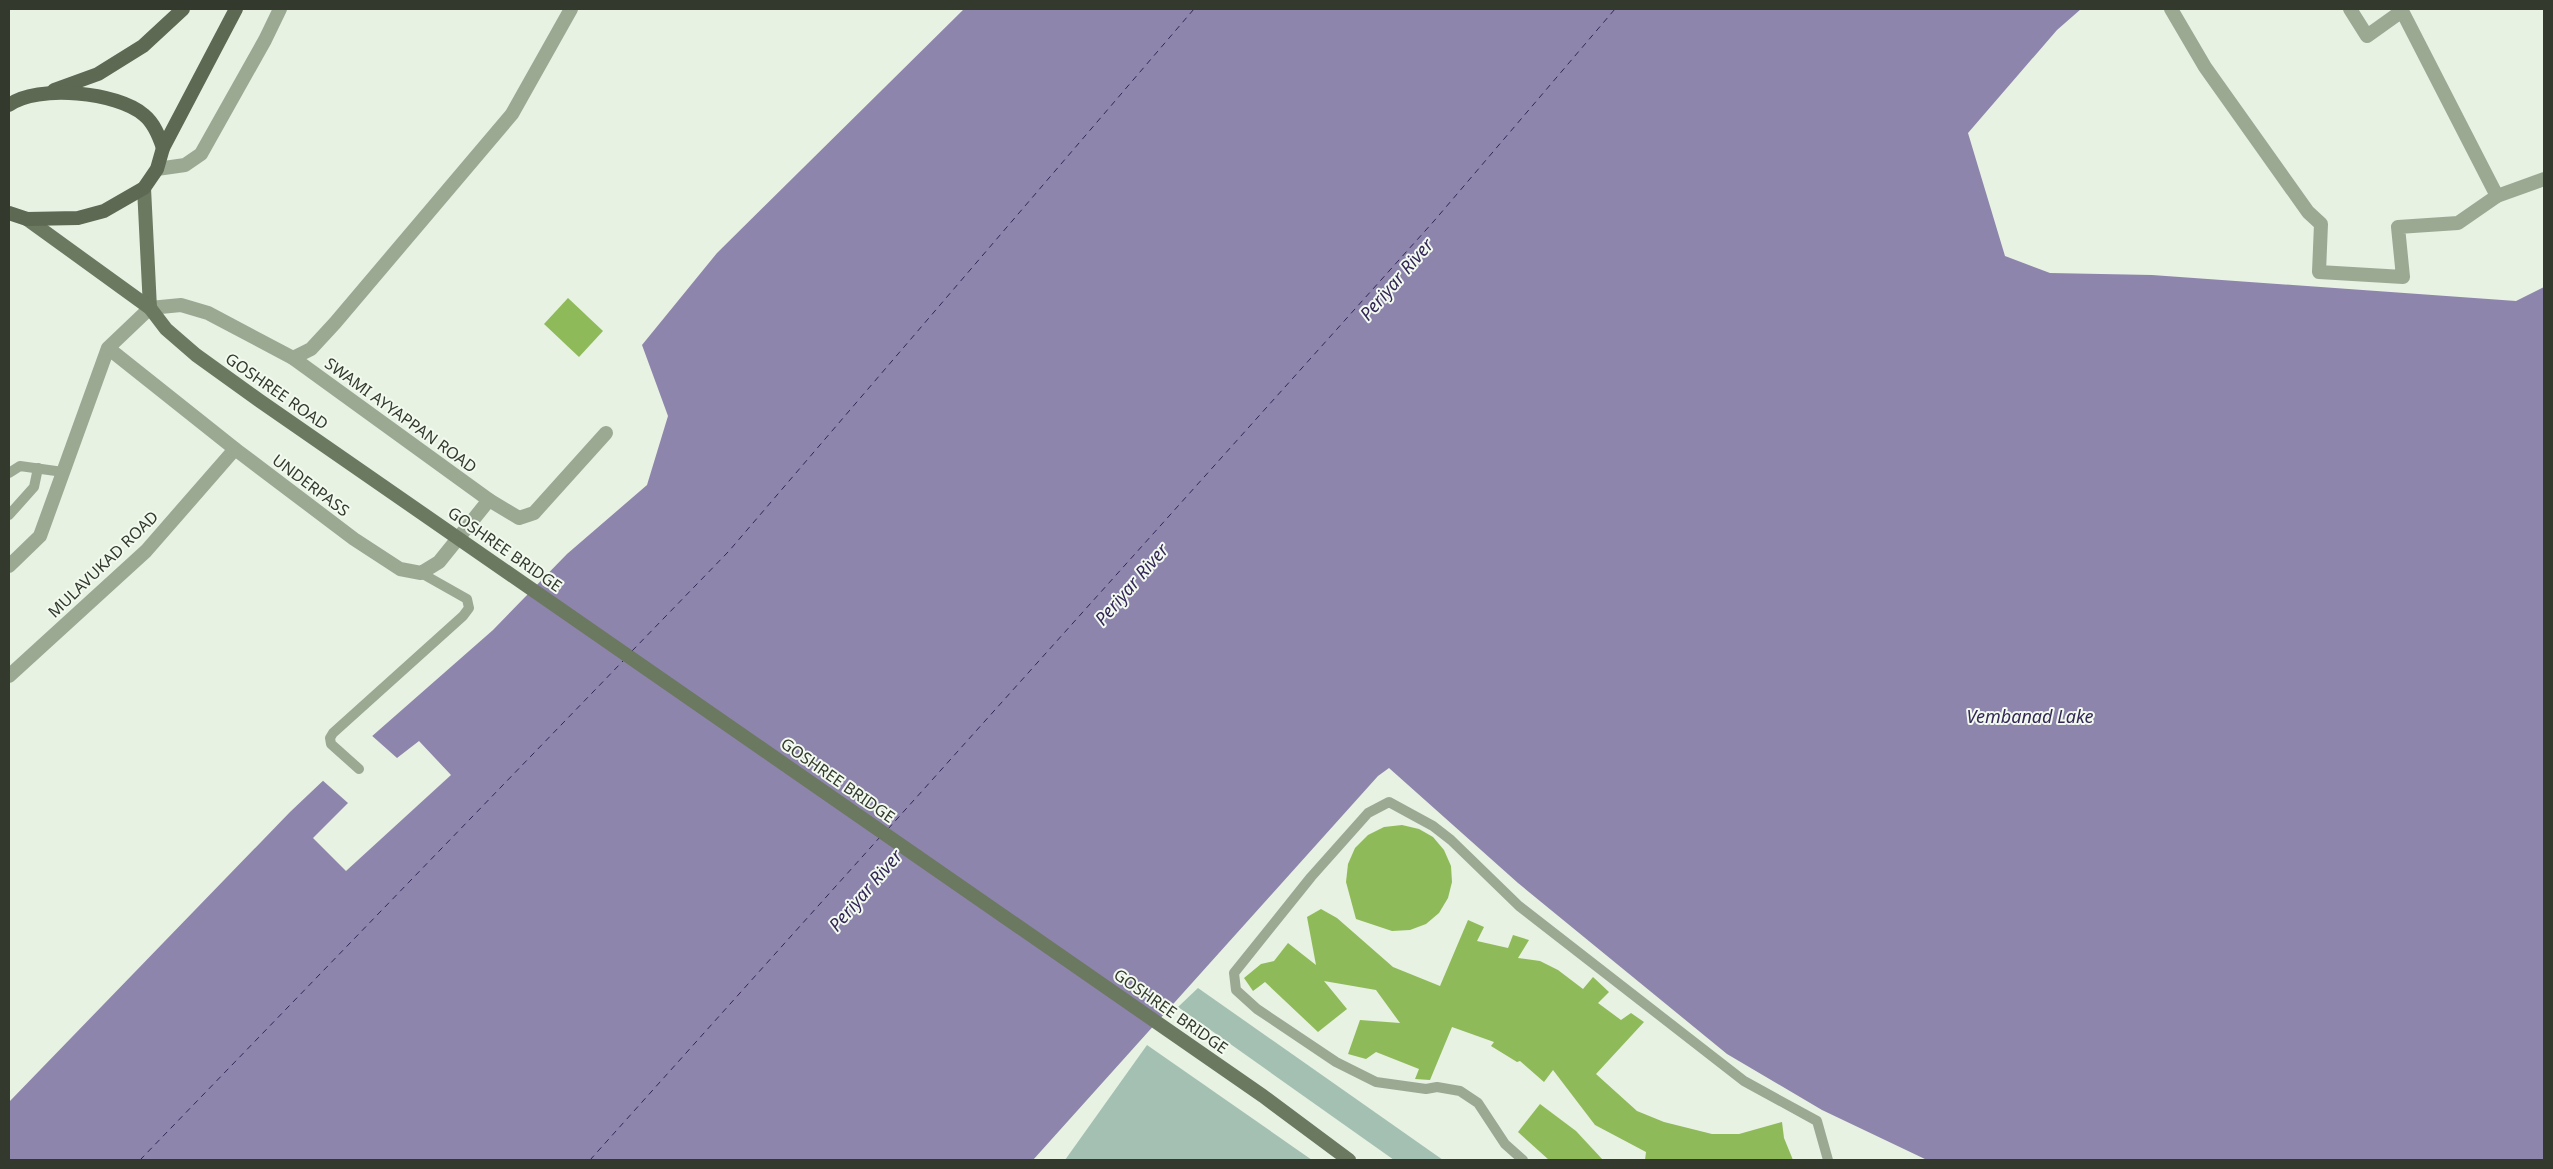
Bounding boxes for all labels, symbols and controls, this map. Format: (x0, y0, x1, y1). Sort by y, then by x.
water label: Periyar River (1354, 232, 1439, 325)
street label: GOSHREE ROAD (221, 347, 333, 435)
street label: SWAMI AYYAPPAN ROAD (320, 352, 482, 478)
street label: UNDERPASS (268, 449, 354, 521)
street label: GOSHREE BRIDGE (444, 501, 566, 597)
street label: MULAVUKAD ROAD (43, 506, 163, 622)
water label: Periyar River (1089, 537, 1174, 630)
water label: Vembanad Lake (1966, 704, 2094, 728)
street label: GOSHREE BRIDGE (777, 732, 899, 828)
water label: Periyar River (823, 843, 908, 936)
street label: GOSHREE BRIDGE (1110, 963, 1232, 1059)

